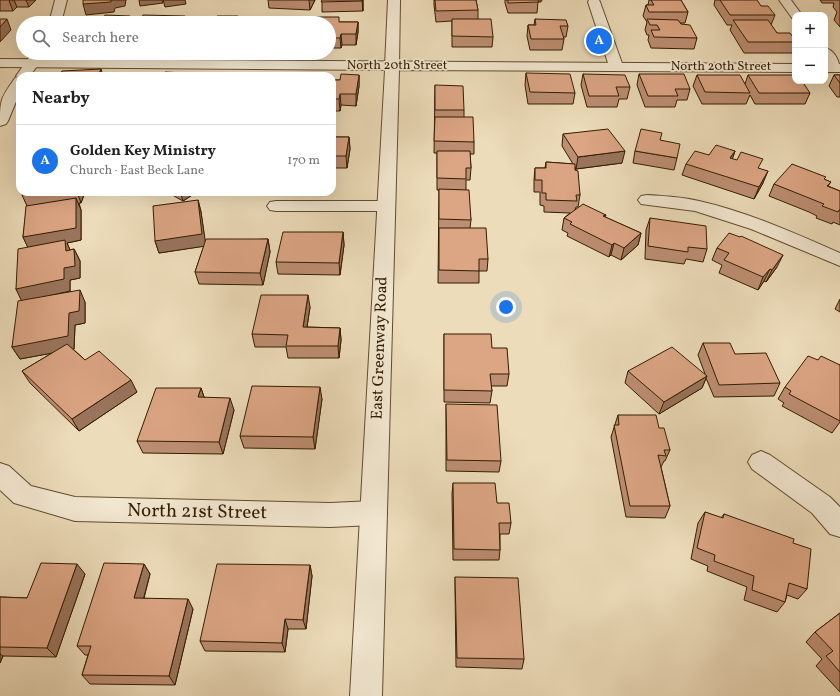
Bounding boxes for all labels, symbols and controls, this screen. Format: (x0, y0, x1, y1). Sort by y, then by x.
map controls (792, 12, 828, 84)
button: + (792, 12, 828, 48)
search box (16, 16, 336, 60)
pin: A (586, 26, 612, 56)
icon: search (30, 27, 52, 49)
text: Search here (62, 28, 139, 49)
button: − (792, 48, 828, 84)
street label: North 20th Street (347, 57, 448, 75)
street label: North 20th Street (671, 58, 772, 76)
text: Nearby (32, 87, 90, 110)
text: Golden Key Ministry (70, 141, 216, 162)
text: A (40, 152, 50, 170)
text: 170 m (287, 152, 320, 170)
text: Church · East Beck Lane (70, 162, 204, 180)
street label: East Greenway Road (367, 276, 393, 420)
your location (496, 297, 516, 317)
street label: North 21st Street (127, 498, 268, 526)

